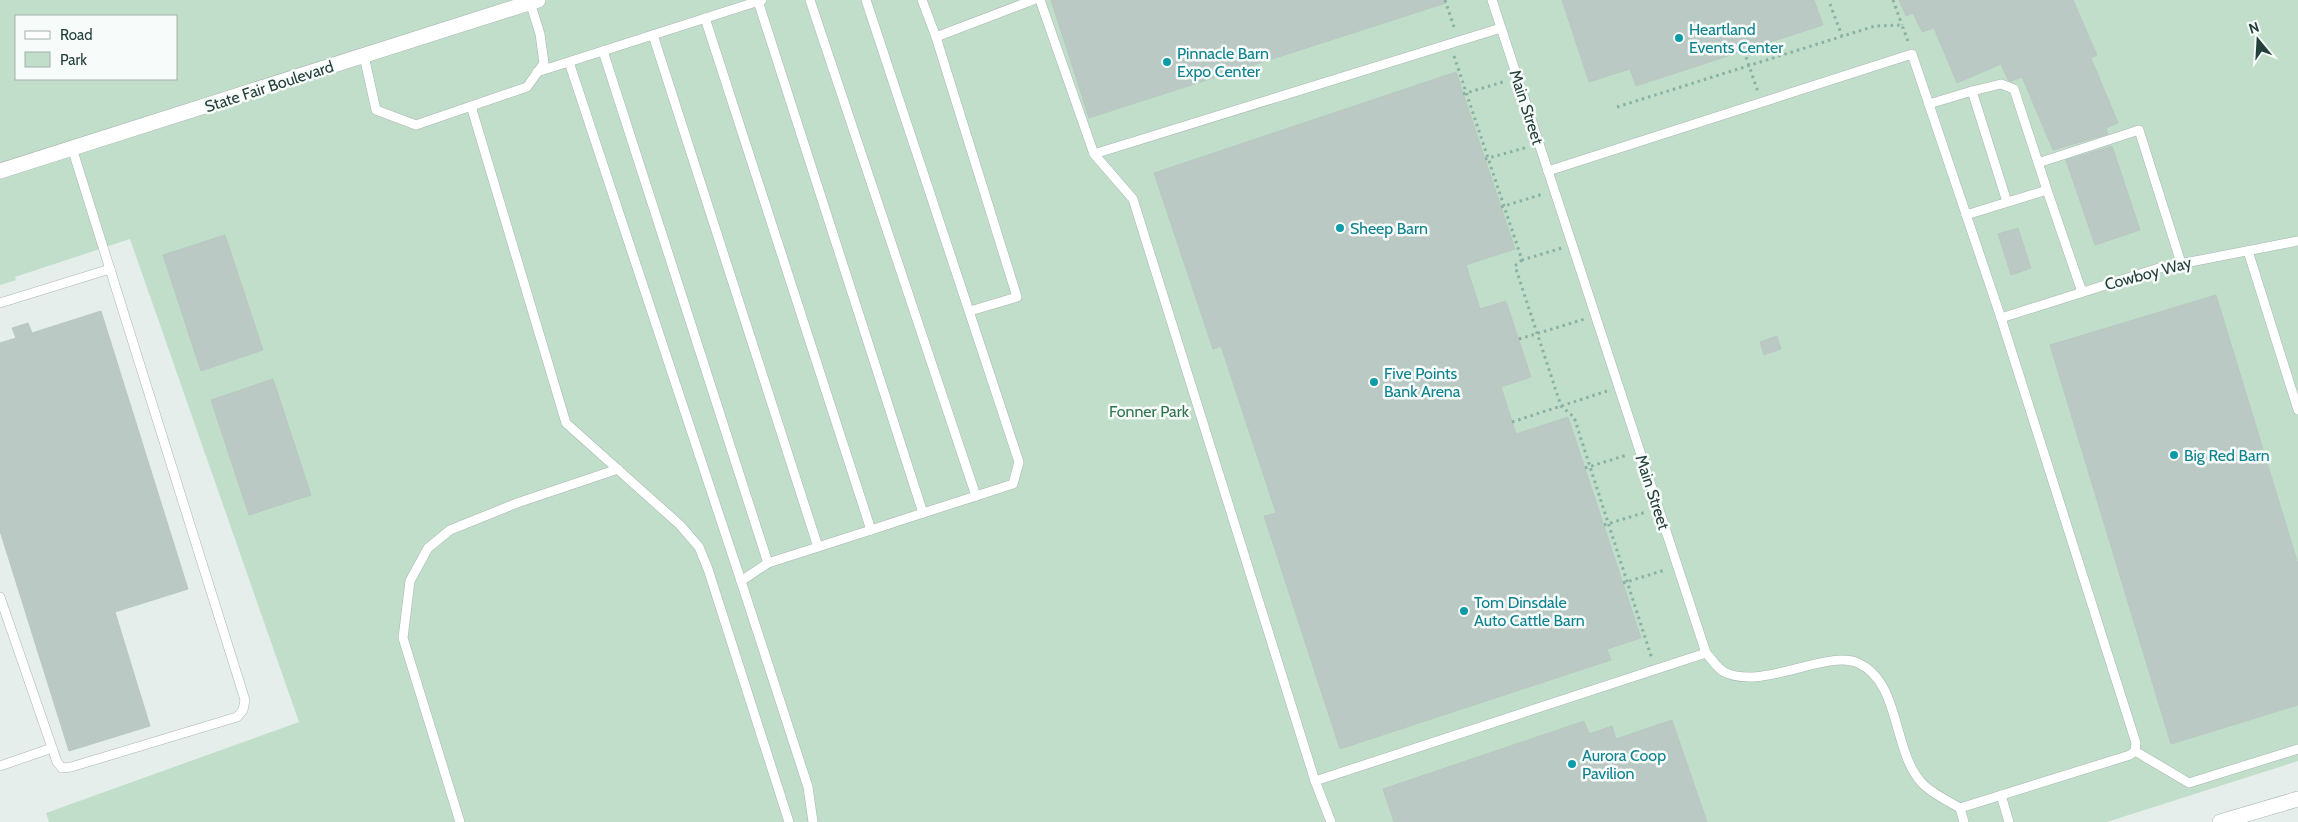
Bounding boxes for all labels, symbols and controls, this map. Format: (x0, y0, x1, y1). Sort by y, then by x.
legend (15, 15, 178, 80)
north arrow (2233, 15, 2283, 65)
text: N (2246, 18, 2261, 38)
place label: Heartland Events Center (1689, 20, 1784, 57)
text: Road (60, 26, 93, 44)
marker: Heartland Events Center (1673, 32, 1685, 44)
place label: Pinnacle Barn Expo Center (1177, 44, 1269, 81)
text: Park (60, 51, 87, 69)
marker: Pinnacle Barn Expo Center (1161, 56, 1173, 68)
street label: State Fair Boulevard (202, 57, 336, 116)
street label: Main Street (1505, 67, 1548, 148)
place label: Sheep Barn (1350, 219, 1428, 238)
marker: Sheep Barn (1334, 222, 1346, 234)
street label: Cowboy Way (2103, 253, 2194, 294)
place label: Five Points Bank Arena (1384, 364, 1461, 401)
marker: Five Points Bank Arena (1368, 376, 1380, 388)
park label: Fonner Park (1109, 402, 1190, 421)
place label: Big Red Barn (2184, 446, 2270, 465)
marker: Big Red Barn (2168, 449, 2180, 461)
street label: Main Street (1631, 452, 1674, 533)
place label: Tom Dinsdale Auto Cattle Barn (1474, 593, 1585, 630)
marker: Tom Dinsdale Auto Cattle Barn (1458, 605, 1470, 617)
place label: Aurora Coop Pavilion (1582, 746, 1666, 783)
marker: Aurora Coop Pavilion (1566, 758, 1578, 770)

